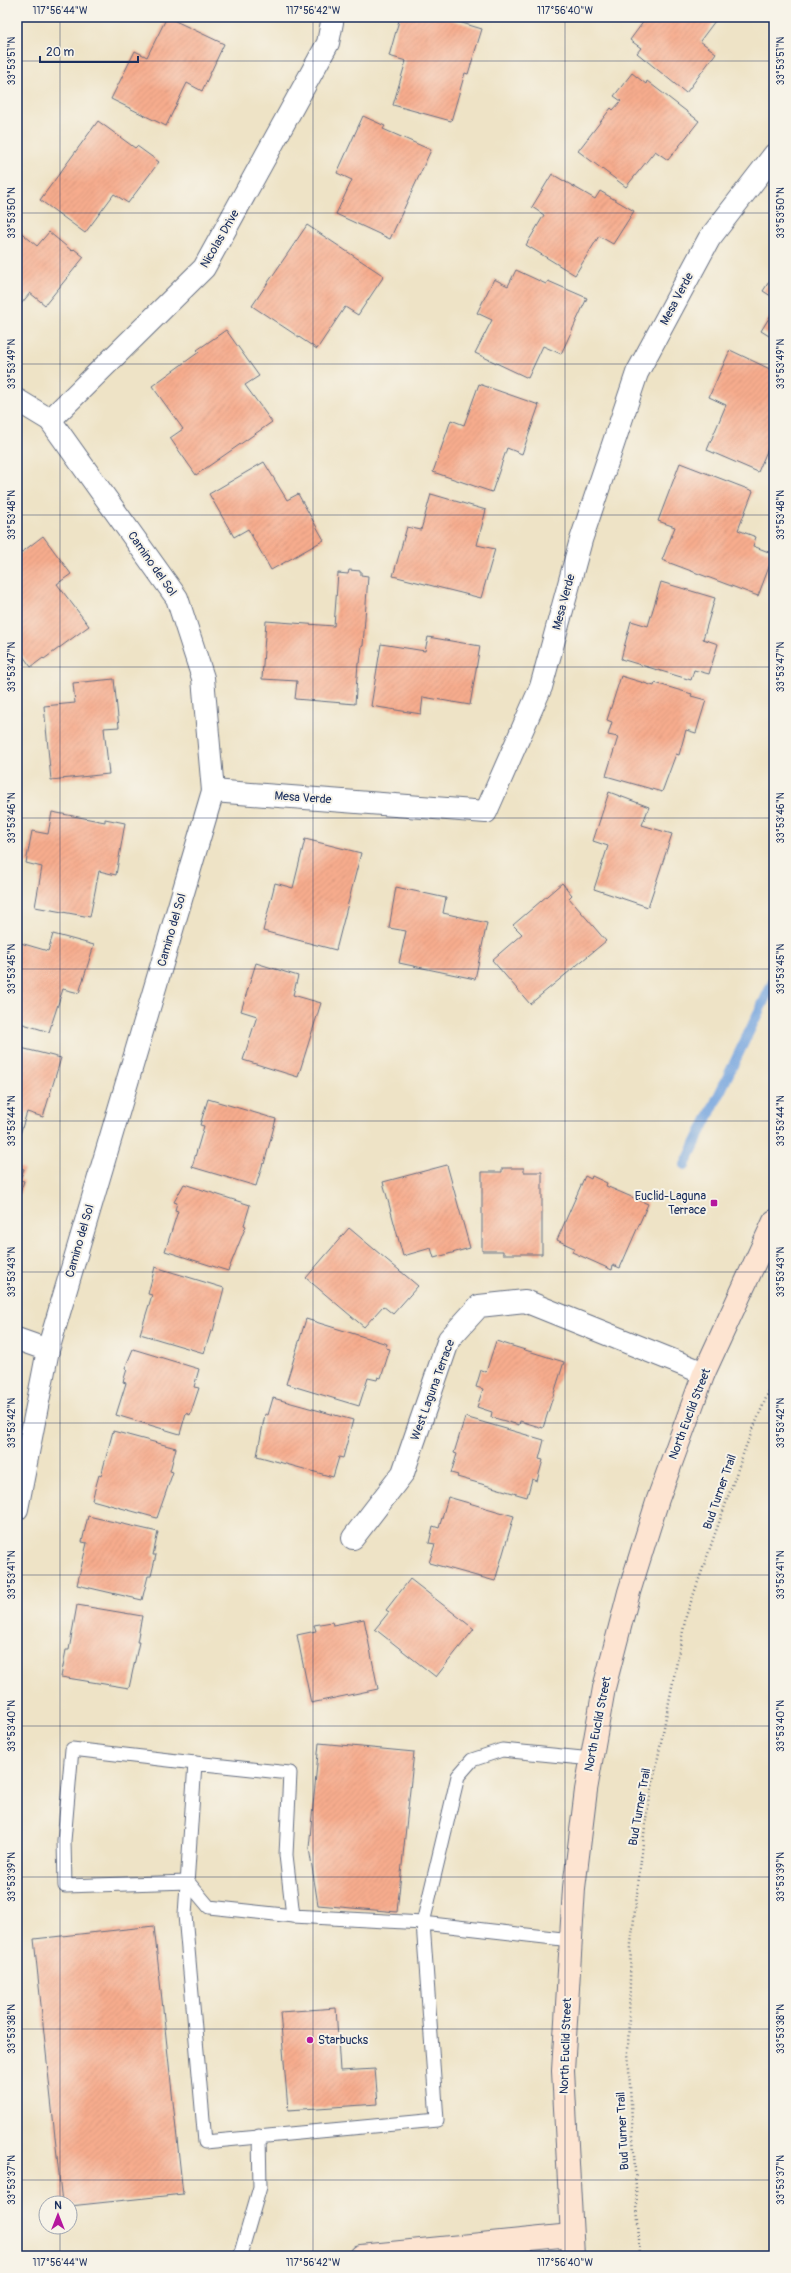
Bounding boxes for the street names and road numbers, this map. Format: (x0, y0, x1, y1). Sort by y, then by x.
street label: Nicolas Drive (197, 207, 243, 271)
street label: Mesa Verde (657, 270, 697, 328)
street label: Camino del Sol (124, 529, 180, 599)
street label: Mesa Verde (549, 572, 579, 632)
street label: Mesa Verde (274, 789, 332, 807)
street label: Camino del Sol (154, 892, 190, 968)
street label: Camino del Sol (62, 1203, 98, 1279)
street label: West Laguna Terrace (408, 1337, 458, 1443)
street label: North Euclid Street (666, 1366, 714, 1462)
street label: Bud Turner Trail (700, 1452, 740, 1532)
street label: North Euclid Street (581, 1675, 615, 1773)
street label: Bud Turner Trail (626, 1767, 654, 1847)
street label: North Euclid Street (557, 1997, 575, 2094)
street label: Bud Turner Trail (613, 2091, 633, 2171)

